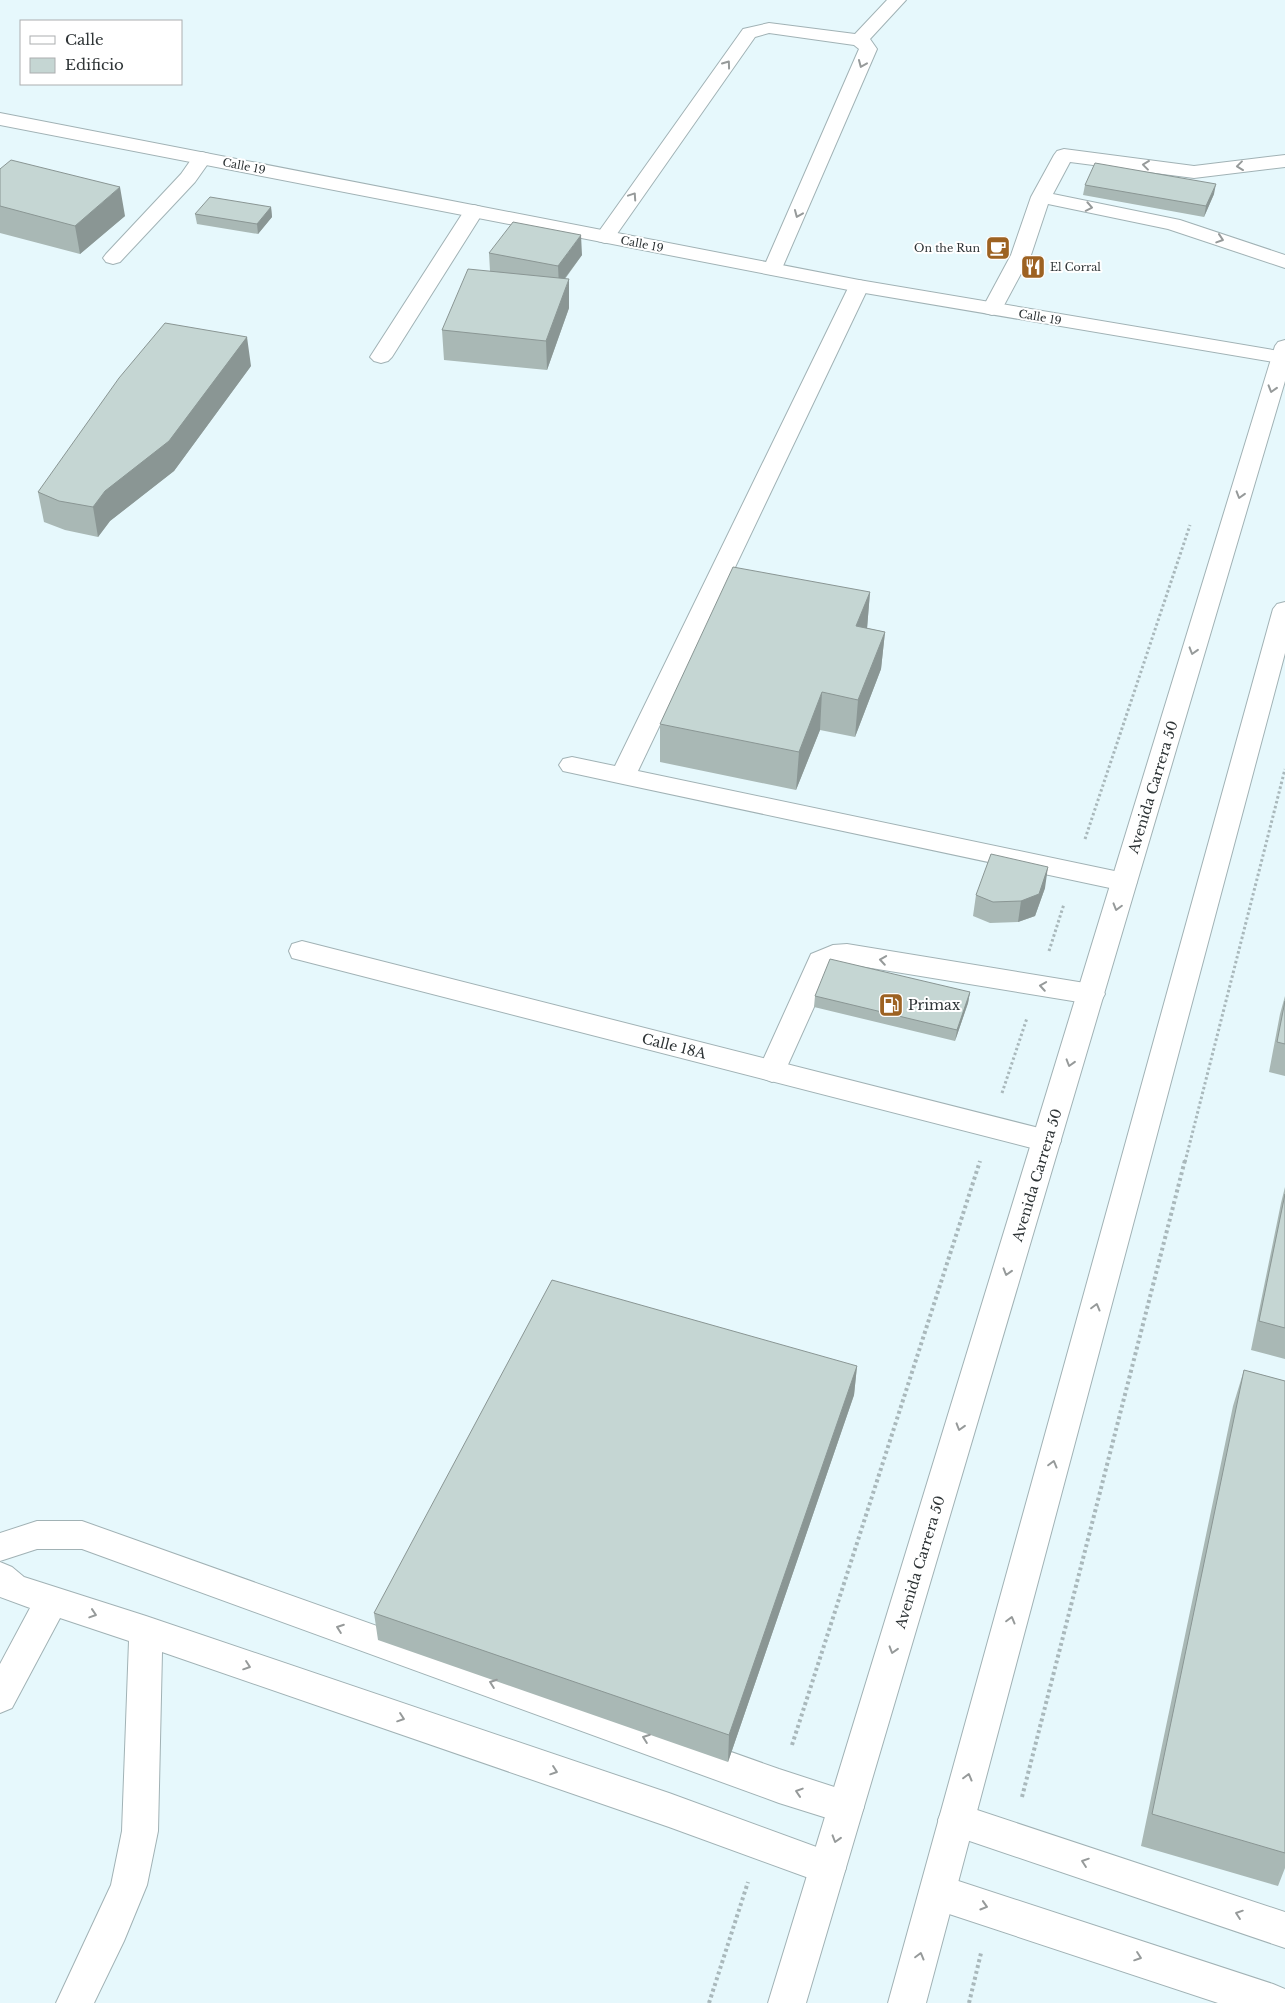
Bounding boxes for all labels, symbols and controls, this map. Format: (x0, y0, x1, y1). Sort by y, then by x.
legend (20, 20, 182, 85)
text: Calle (65, 30, 104, 49)
text: Edificio (65, 55, 124, 74)
one-way arrow (721, 60, 730, 70)
one-way arrow (857, 60, 867, 68)
street label: Calle 19 (221, 155, 267, 177)
one-way arrow (1235, 160, 1243, 171)
one-way arrow (1141, 161, 1150, 171)
one-way arrow (627, 193, 636, 202)
one-way arrow (1085, 201, 1094, 211)
one-way arrow (794, 209, 805, 218)
street label: Calle 19 (619, 233, 665, 255)
one-way arrow (1215, 233, 1223, 243)
cafe icon: On the Run (985, 235, 1011, 261)
place label: On the Run (914, 241, 980, 255)
restaurant icon: El Corral (1020, 254, 1046, 280)
place label: El Corral (1050, 260, 1101, 274)
street label: Calle 19 (1017, 306, 1063, 328)
one-way arrow (1267, 384, 1277, 392)
one-way arrow (1236, 490, 1246, 499)
one-way arrow (1189, 646, 1199, 654)
street label: Avenida Carrera 50 (1124, 718, 1182, 857)
one-way arrow (1112, 902, 1122, 911)
one-way arrow (878, 955, 887, 965)
one-way arrow (1039, 982, 1047, 992)
fuel station icon: Primax (878, 992, 904, 1018)
place label: Primax (908, 996, 961, 1014)
street label: Calle 18A (640, 1029, 708, 1063)
one-way arrow (1066, 1058, 1076, 1066)
street label: Avenida Carrera 50 (1008, 1106, 1066, 1245)
one-way arrow (1003, 1267, 1013, 1275)
one-way arrow (1090, 1303, 1100, 1311)
one-way arrow (956, 1423, 966, 1431)
one-way arrow (1047, 1459, 1058, 1468)
street label: Avenida Carrera 50 (891, 1493, 949, 1632)
one-way arrow (88, 1608, 96, 1618)
one-way arrow (1005, 1617, 1015, 1625)
one-way arrow (337, 1624, 345, 1634)
one-way arrow (889, 1645, 899, 1653)
one-way arrow (242, 1660, 251, 1670)
one-way arrow (489, 1679, 498, 1689)
one-way arrow (396, 1713, 404, 1723)
one-way arrow (642, 1734, 651, 1744)
one-way arrow (550, 1765, 558, 1775)
one-way arrow (962, 1773, 973, 1782)
one-way arrow (796, 1788, 804, 1798)
one-way arrow (832, 1834, 842, 1843)
one-way arrow (1081, 1858, 1090, 1868)
one-way arrow (979, 1900, 987, 1910)
one-way arrow (1235, 1910, 1244, 1920)
one-way arrow (914, 1951, 925, 1960)
one-way arrow (1133, 1952, 1142, 1962)

